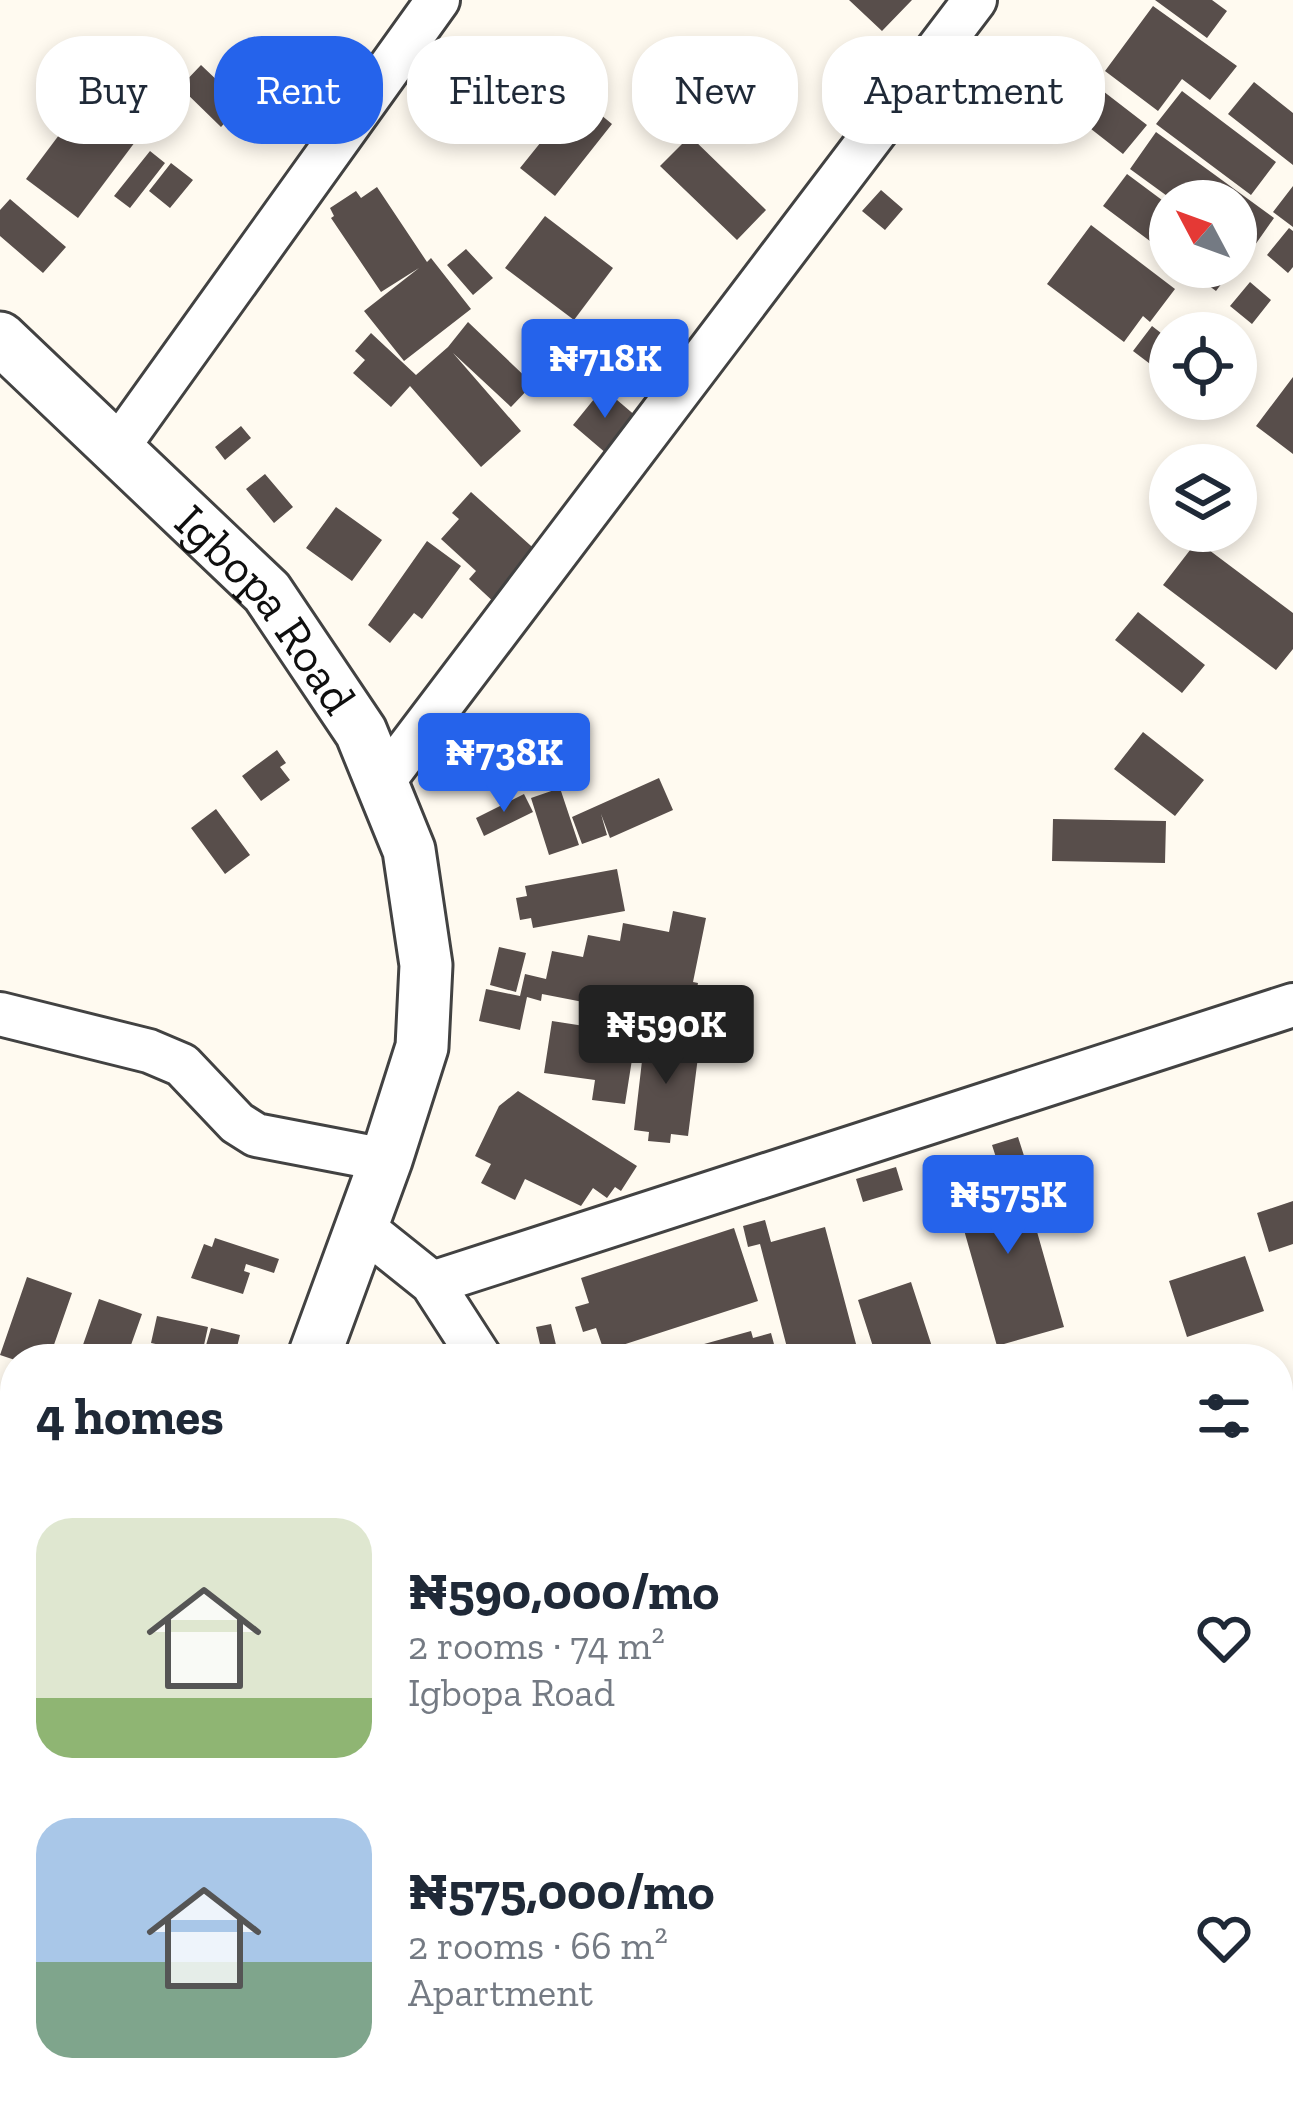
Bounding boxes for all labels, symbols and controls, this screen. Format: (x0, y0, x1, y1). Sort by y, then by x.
chip: Buy (36, 36, 190, 144)
chip: Rent (214, 36, 383, 144)
chip: Filters (407, 36, 608, 144)
chip: New (632, 36, 798, 144)
chip: Apartment (822, 36, 1105, 144)
north arrow (1149, 180, 1257, 288)
map controls (1149, 180, 1257, 552)
button: locate (1149, 312, 1257, 420)
pin: ₦718K (521, 319, 689, 421)
text: ₦718K (549, 334, 661, 381)
button: layers (1149, 444, 1257, 552)
street label: Igbopa Road (164, 492, 369, 724)
pin: ₦738K (420, 713, 588, 815)
text: ₦738K (445, 728, 563, 775)
pin: ₦590K (582, 985, 750, 1087)
text: ₦590K (606, 1000, 726, 1047)
pin: ₦575K (924, 1155, 1092, 1257)
text: ₦575K (950, 1170, 1066, 1217)
icon: filters (1191, 1383, 1257, 1449)
text: 4 homes (36, 1386, 224, 1447)
text: ₦590,000/mo (408, 1561, 719, 1622)
icon: home (132, 1566, 276, 1710)
icon: heart (1191, 1605, 1257, 1671)
text: 2 rooms · 74 m² (408, 1622, 665, 1669)
text: Igbopa Road (408, 1669, 615, 1716)
text: ₦575,000/mo (408, 1861, 714, 1922)
icon: home (132, 1866, 276, 2010)
icon: heart (1191, 1905, 1257, 1971)
text: 2 rooms · 66 m² (408, 1922, 668, 1969)
text: Apartment (408, 1969, 593, 2016)

